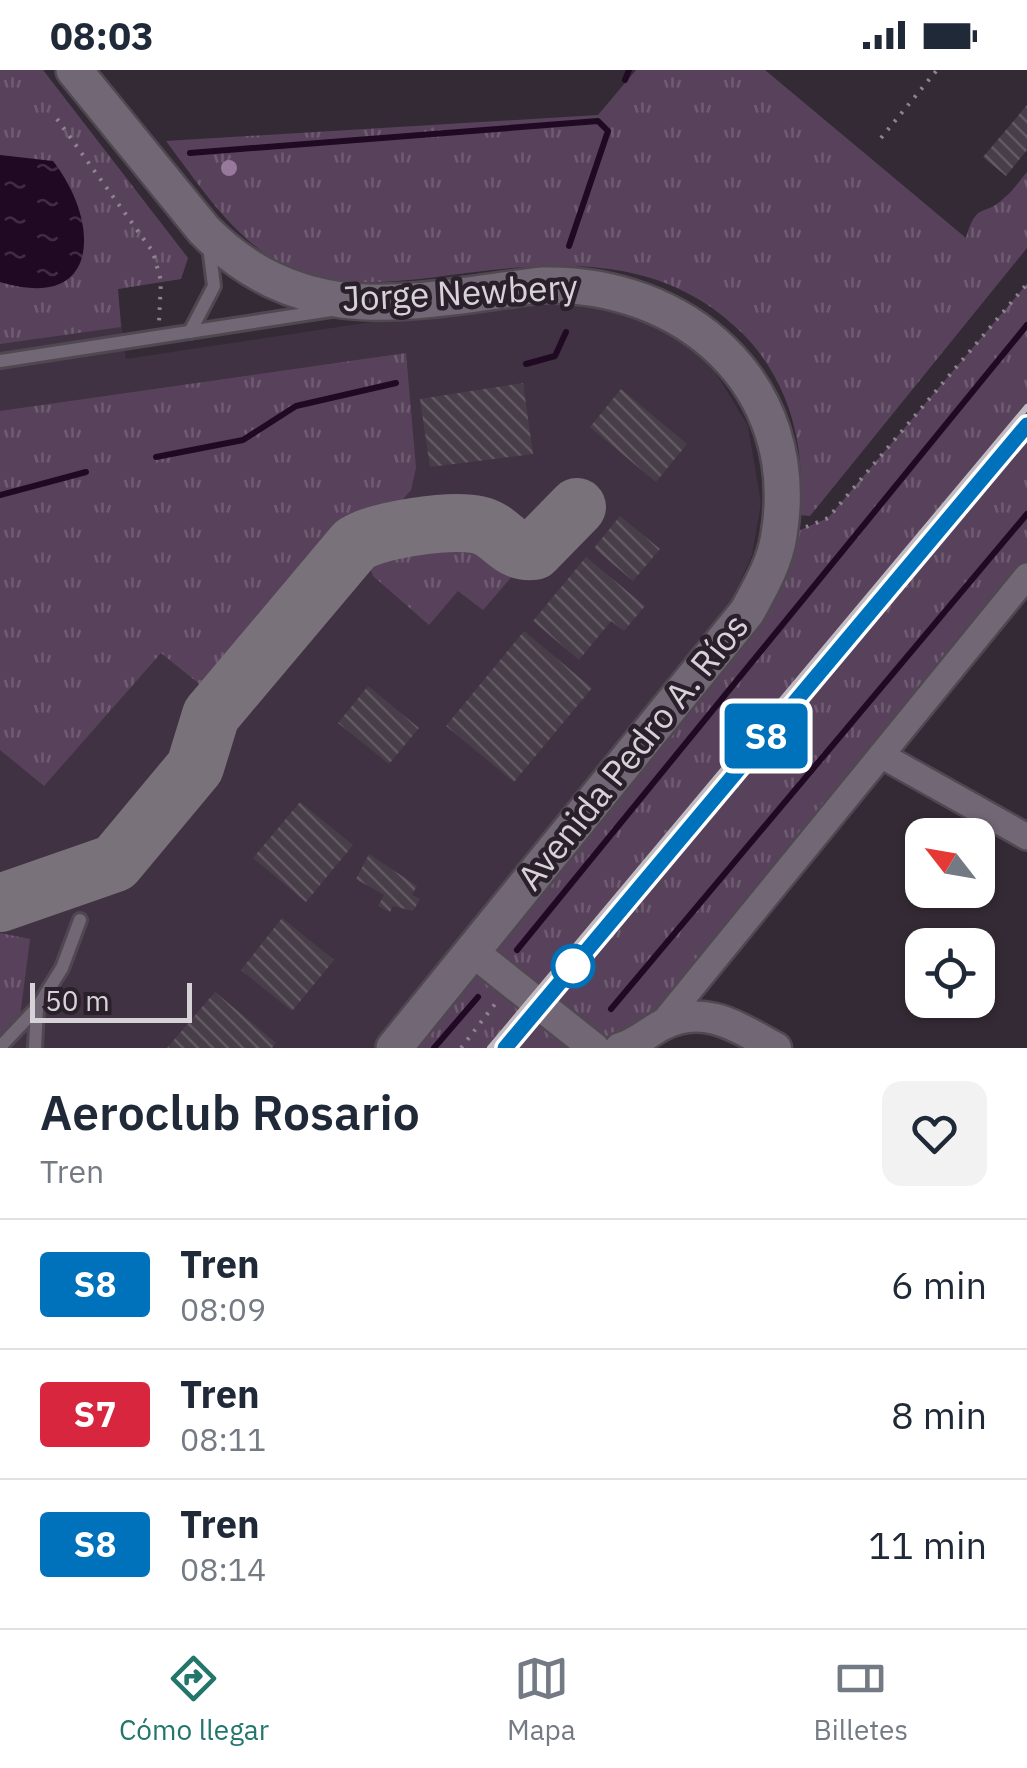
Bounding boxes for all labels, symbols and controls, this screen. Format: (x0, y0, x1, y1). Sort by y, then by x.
text: 08:03 (50, 11, 154, 60)
street label: Jorge Newbery (341, 263, 579, 321)
street label: Avenida Pedro A. Ríos (506, 604, 758, 899)
line badge: S8 (721, 704, 811, 768)
text: S8 (745, 713, 787, 759)
north arrow (905, 818, 995, 908)
map controls (905, 818, 995, 1018)
button: locate (905, 928, 995, 1018)
unlabelled marker (552, 945, 594, 987)
scale bar (30, 978, 192, 1023)
text: 50 m (45, 982, 110, 1019)
text: Aeroclub Rosario (40, 1081, 420, 1143)
button: heart (882, 1081, 987, 1186)
text: Tren (40, 1150, 104, 1192)
text: Tren (180, 1239, 260, 1288)
text: 6 min (891, 1260, 987, 1309)
text: S8 (74, 1261, 116, 1307)
text: 08:09 (180, 1288, 266, 1330)
text: Tren (180, 1369, 260, 1418)
text: 8 min (891, 1390, 987, 1439)
text: S7 (74, 1391, 116, 1437)
text: 08:11 (180, 1418, 266, 1460)
text: Tren (180, 1499, 260, 1548)
text: 11 min (868, 1520, 987, 1569)
text: S8 (74, 1521, 116, 1567)
text: 08:14 (180, 1548, 266, 1590)
tab: Cómo llegar (119, 1651, 269, 1748)
tab: Mapa (507, 1651, 576, 1748)
tab: Billetes (814, 1651, 908, 1748)

